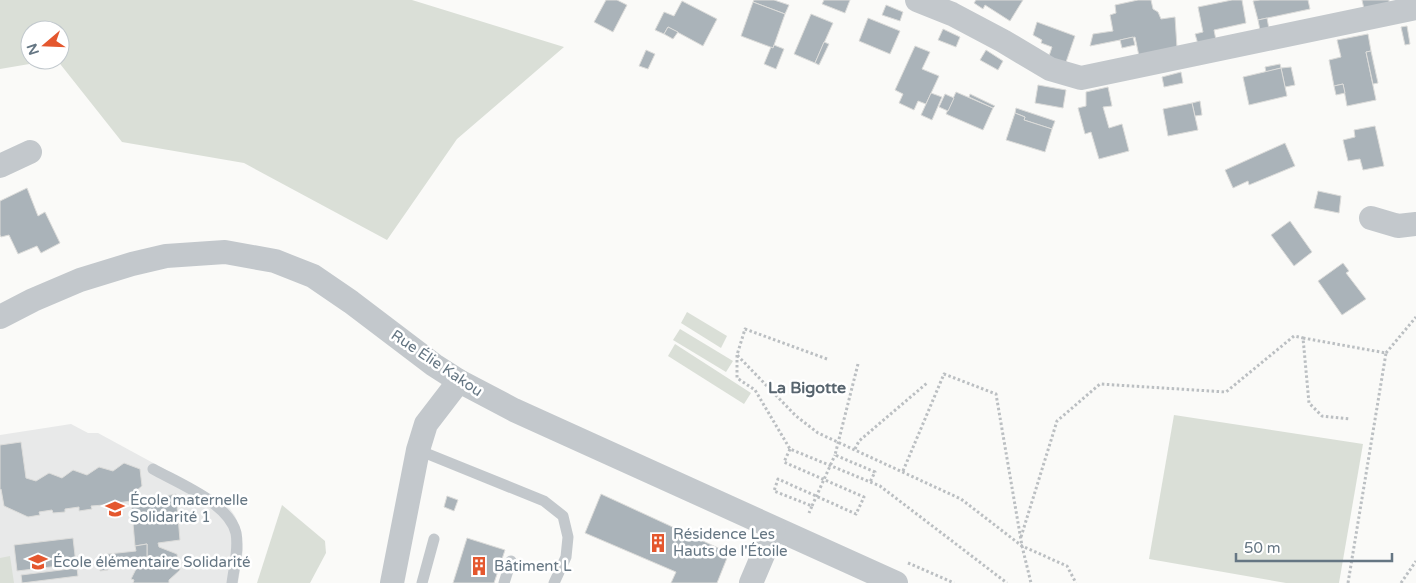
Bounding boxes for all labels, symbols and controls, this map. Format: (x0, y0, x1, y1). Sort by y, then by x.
north arrow (20, 20, 70, 70)
text: N (23, 41, 43, 57)
street label: Rue Élie Kakou (388, 326, 486, 400)
district label: La Bigotte (768, 378, 846, 398)
place label: École maternelle Solidarité 1 (130, 491, 248, 526)
school or university icon: École maternelle Solidarité 1 (104, 498, 126, 520)
place label: Résidence Les Hauts de l'Étoile (673, 525, 788, 560)
scale bar (1236, 530, 1392, 562)
building icon: Résidence Les Hauts de l'Étoile (647, 532, 669, 554)
text: 50 m (1244, 539, 1281, 557)
school or university icon: École élémentaire Solidarité (27, 551, 49, 573)
place label: École élémentaire Solidarité (53, 553, 251, 571)
building icon: Bâtiment L (468, 555, 490, 577)
place label: Bâtiment L (494, 557, 572, 575)

